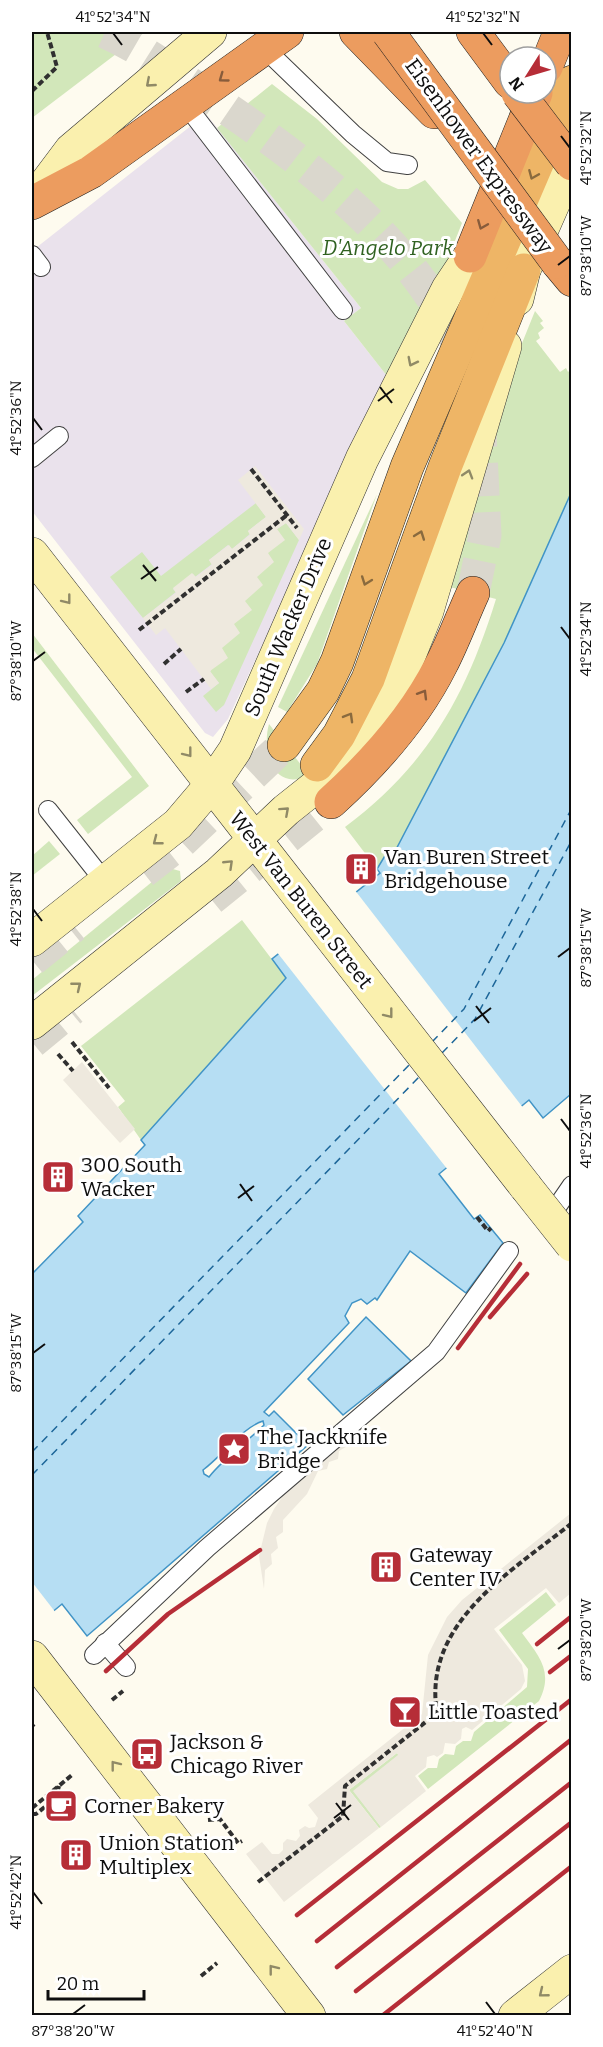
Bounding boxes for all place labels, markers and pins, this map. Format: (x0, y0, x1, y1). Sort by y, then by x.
place label: Van Buren Street Bridgehouse (384, 844, 549, 894)
building icon: Van Buren Street Bridgehouse (343, 851, 379, 887)
place label: 300 South Wacker (81, 1152, 182, 1202)
building icon: 300 South Wacker (40, 1159, 76, 1195)
place label: The Jackknife Bridge (257, 1424, 387, 1474)
place icon: The Jackknife Bridge (216, 1431, 252, 1467)
place label: Gateway Center IV (409, 1542, 501, 1592)
building icon: Gateway Center IV (368, 1549, 404, 1585)
bar icon: Little Toasted (387, 1694, 423, 1730)
place label: Little Toasted (428, 1699, 558, 1725)
place label: Jackson & Chicago River (169, 1729, 303, 1779)
bus stop icon: Jackson & Chicago River (129, 1736, 165, 1772)
cafe icon: Corner Bakery (43, 1788, 79, 1824)
place label: Corner Bakery (84, 1793, 225, 1819)
place label: Union Station Multiplex (99, 1830, 234, 1880)
building icon: Union Station Multiplex (58, 1837, 94, 1873)

